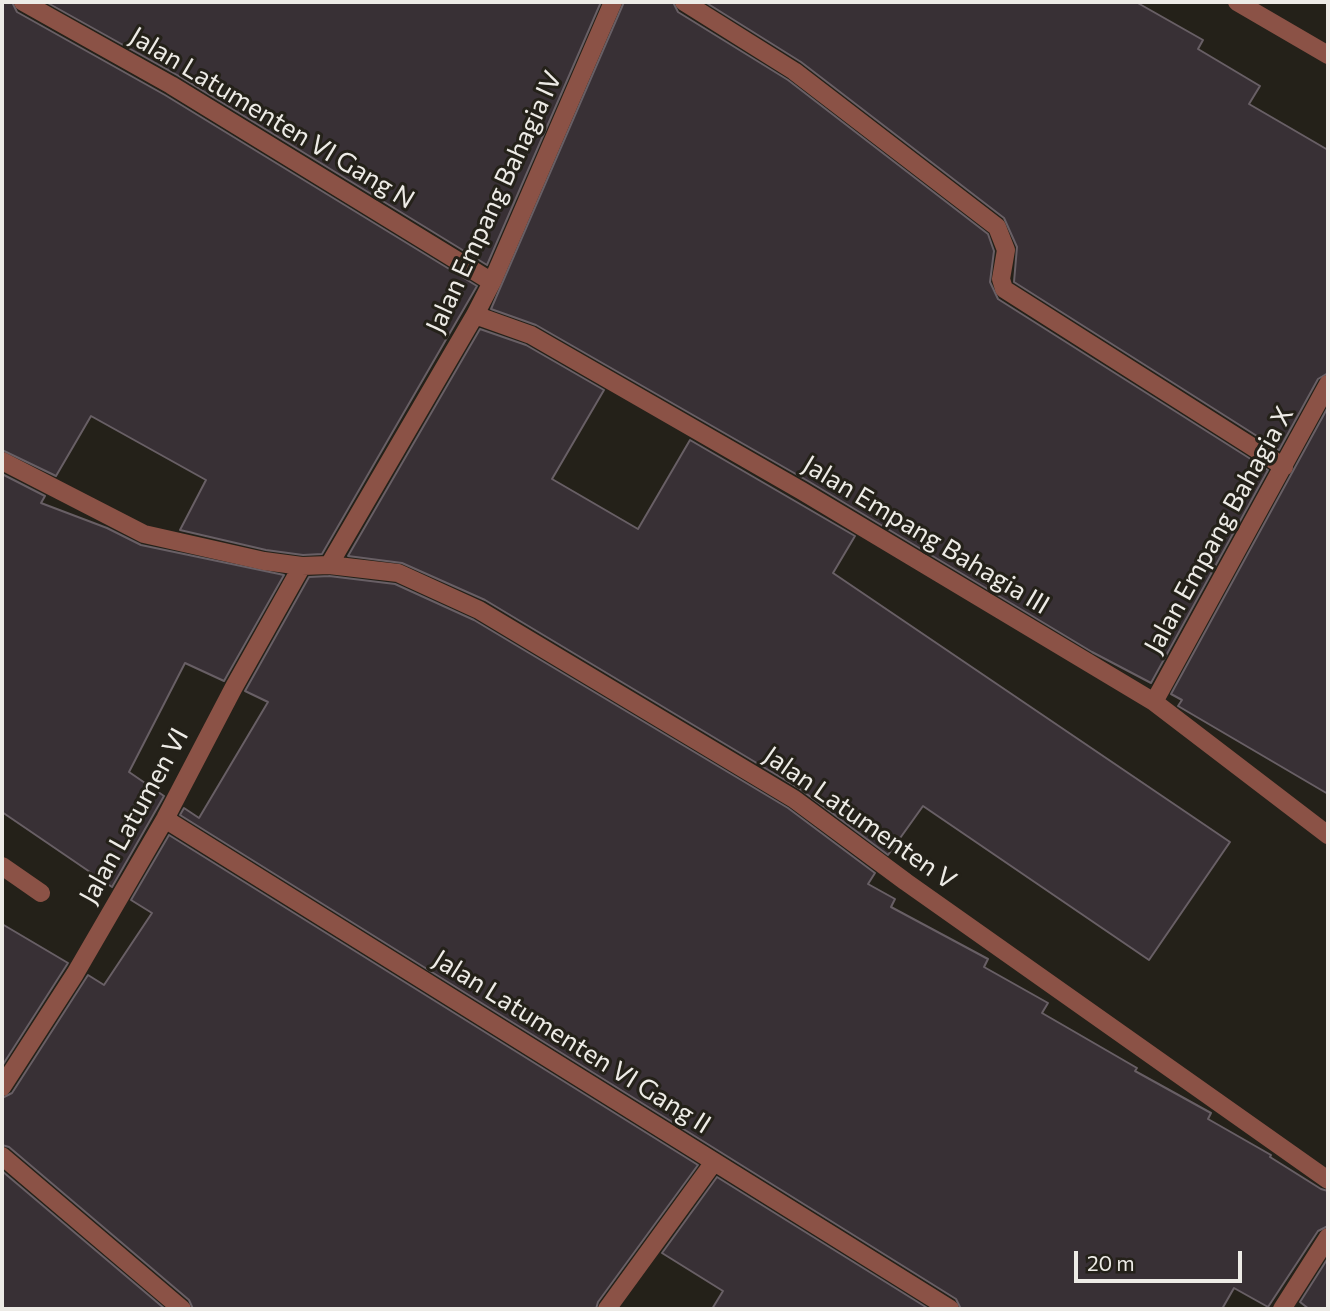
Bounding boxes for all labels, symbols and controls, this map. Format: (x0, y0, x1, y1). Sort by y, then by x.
street label: Jalan Latumenten VI Gang N (124, 21, 420, 215)
street label: Jalan Empang Bahagia IV (420, 66, 568, 338)
street label: Jalan Empang Bahagia X (1138, 401, 1300, 659)
street label: Jalan Empang Bahagia III (797, 449, 1055, 621)
street label: Jalan Latumen VI (73, 723, 195, 909)
street label: Jalan Latumenten V (758, 740, 962, 896)
street label: Jalan Latumenten VI Gang II (427, 944, 717, 1140)
scale bar (1078, 1238, 1246, 1282)
text: 20 m (1087, 1250, 1135, 1275)

